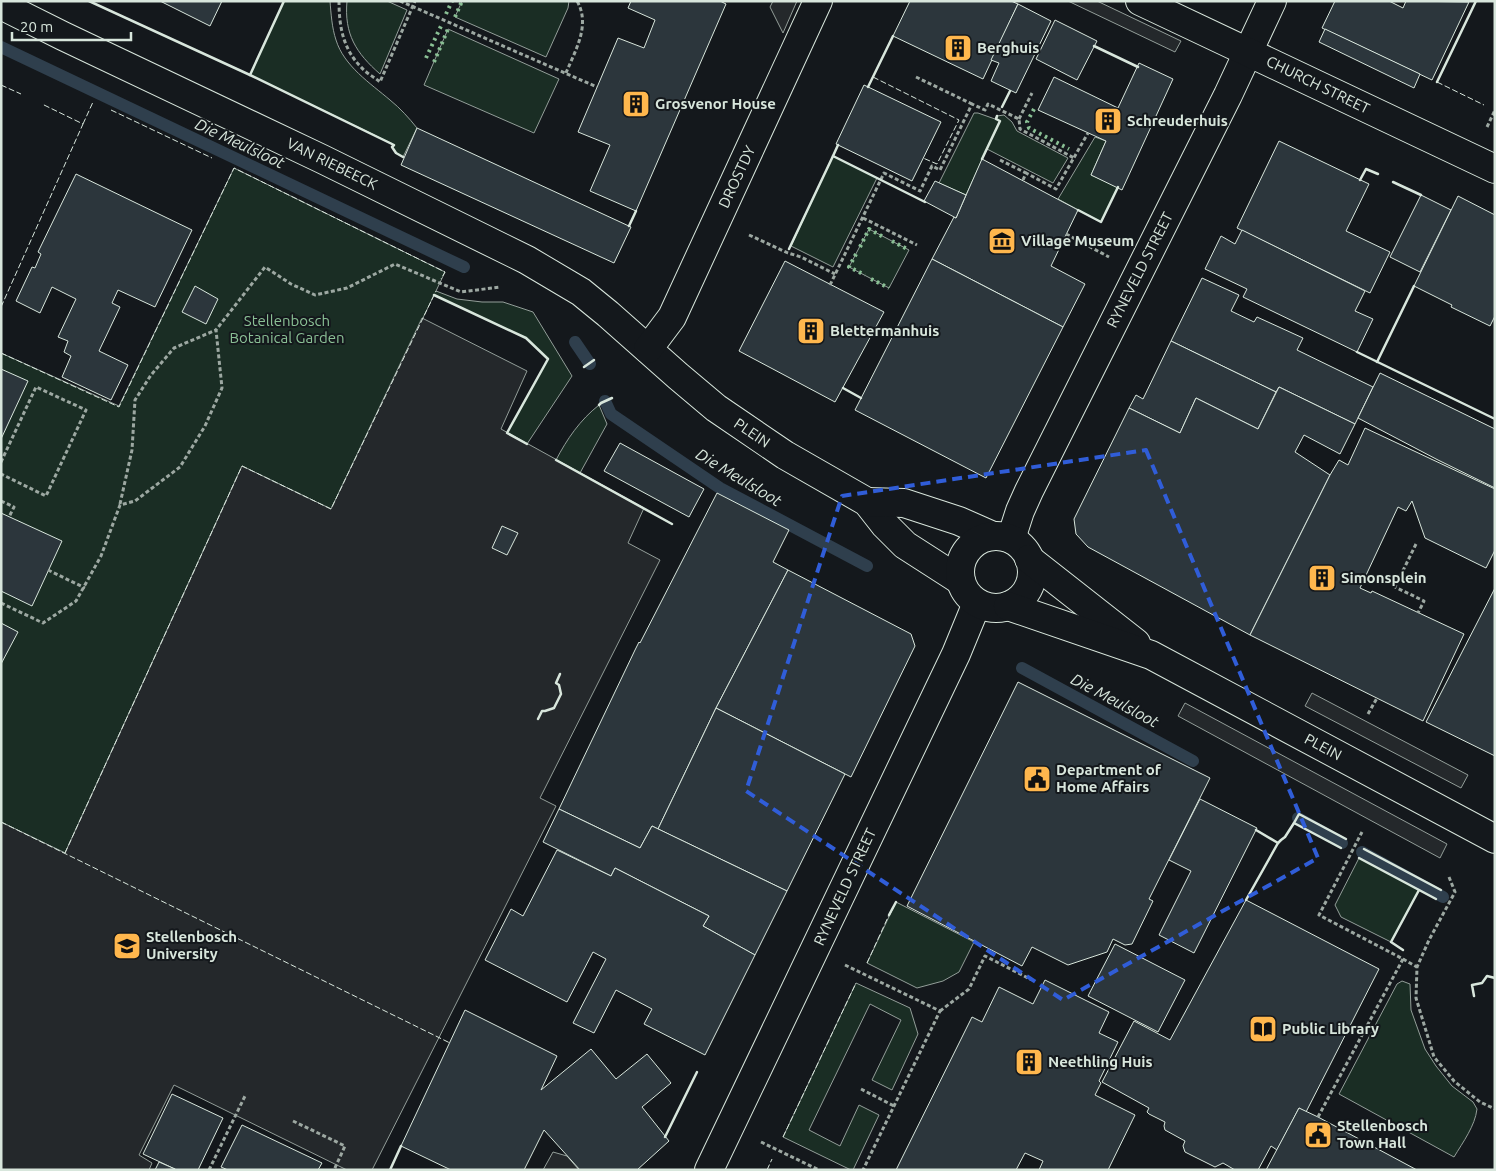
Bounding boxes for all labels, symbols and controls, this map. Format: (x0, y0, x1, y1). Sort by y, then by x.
scale bar (12, 10, 131, 42)
text: 20 m (20, 18, 53, 35)
building icon: Berghuis (943, 33, 973, 63)
place label: Berghuis (977, 39, 1039, 56)
street label: CHURCH STREET (1264, 52, 1373, 117)
building icon: Grosvenor House (621, 89, 651, 119)
place label: Grosvenor House (655, 95, 776, 112)
building icon: Schreuderhuis (1093, 106, 1123, 136)
place label: Schreuderhuis (1127, 112, 1228, 129)
water label: Die Meulsloot (193, 114, 288, 172)
street label: VAN RIEBEECK (284, 134, 380, 193)
street label: DROSTDY (715, 143, 758, 211)
street label: RYNEVELD STREET (1103, 209, 1176, 330)
museum icon: Village Museum (987, 226, 1017, 256)
place label: Village Museum (1021, 232, 1134, 249)
park label: Stellenbosch Botanical Garden (229, 312, 345, 346)
building icon: Blettermanhuis (796, 316, 826, 346)
place label: Blettermanhuis (830, 322, 939, 339)
street label: PLEIN (731, 414, 773, 451)
water label: Die Meulsloot (693, 444, 786, 510)
building icon: Simonsplein (1307, 563, 1337, 593)
place label: Simonsplein (1341, 569, 1427, 586)
water label: Die Meulsloot (1068, 669, 1162, 731)
street label: PLEIN (1302, 730, 1345, 763)
place label: Department of Home Affairs (1056, 761, 1162, 795)
public building icon: Department of Home Affairs (1022, 764, 1052, 794)
street label: RYNEVELD STREET (810, 825, 879, 948)
place label: Stellenbosch University (146, 928, 237, 962)
school or university icon: Stellenbosch University (112, 931, 142, 961)
library icon: Public Library (1248, 1014, 1278, 1044)
place label: Public Library (1282, 1020, 1379, 1037)
building icon: Neethling Huis (1014, 1047, 1044, 1077)
place label: Neethling Huis (1048, 1053, 1153, 1070)
place label: Stellenbosch Town Hall (1337, 1117, 1428, 1151)
public building icon: Stellenbosch Town Hall (1303, 1120, 1333, 1150)

